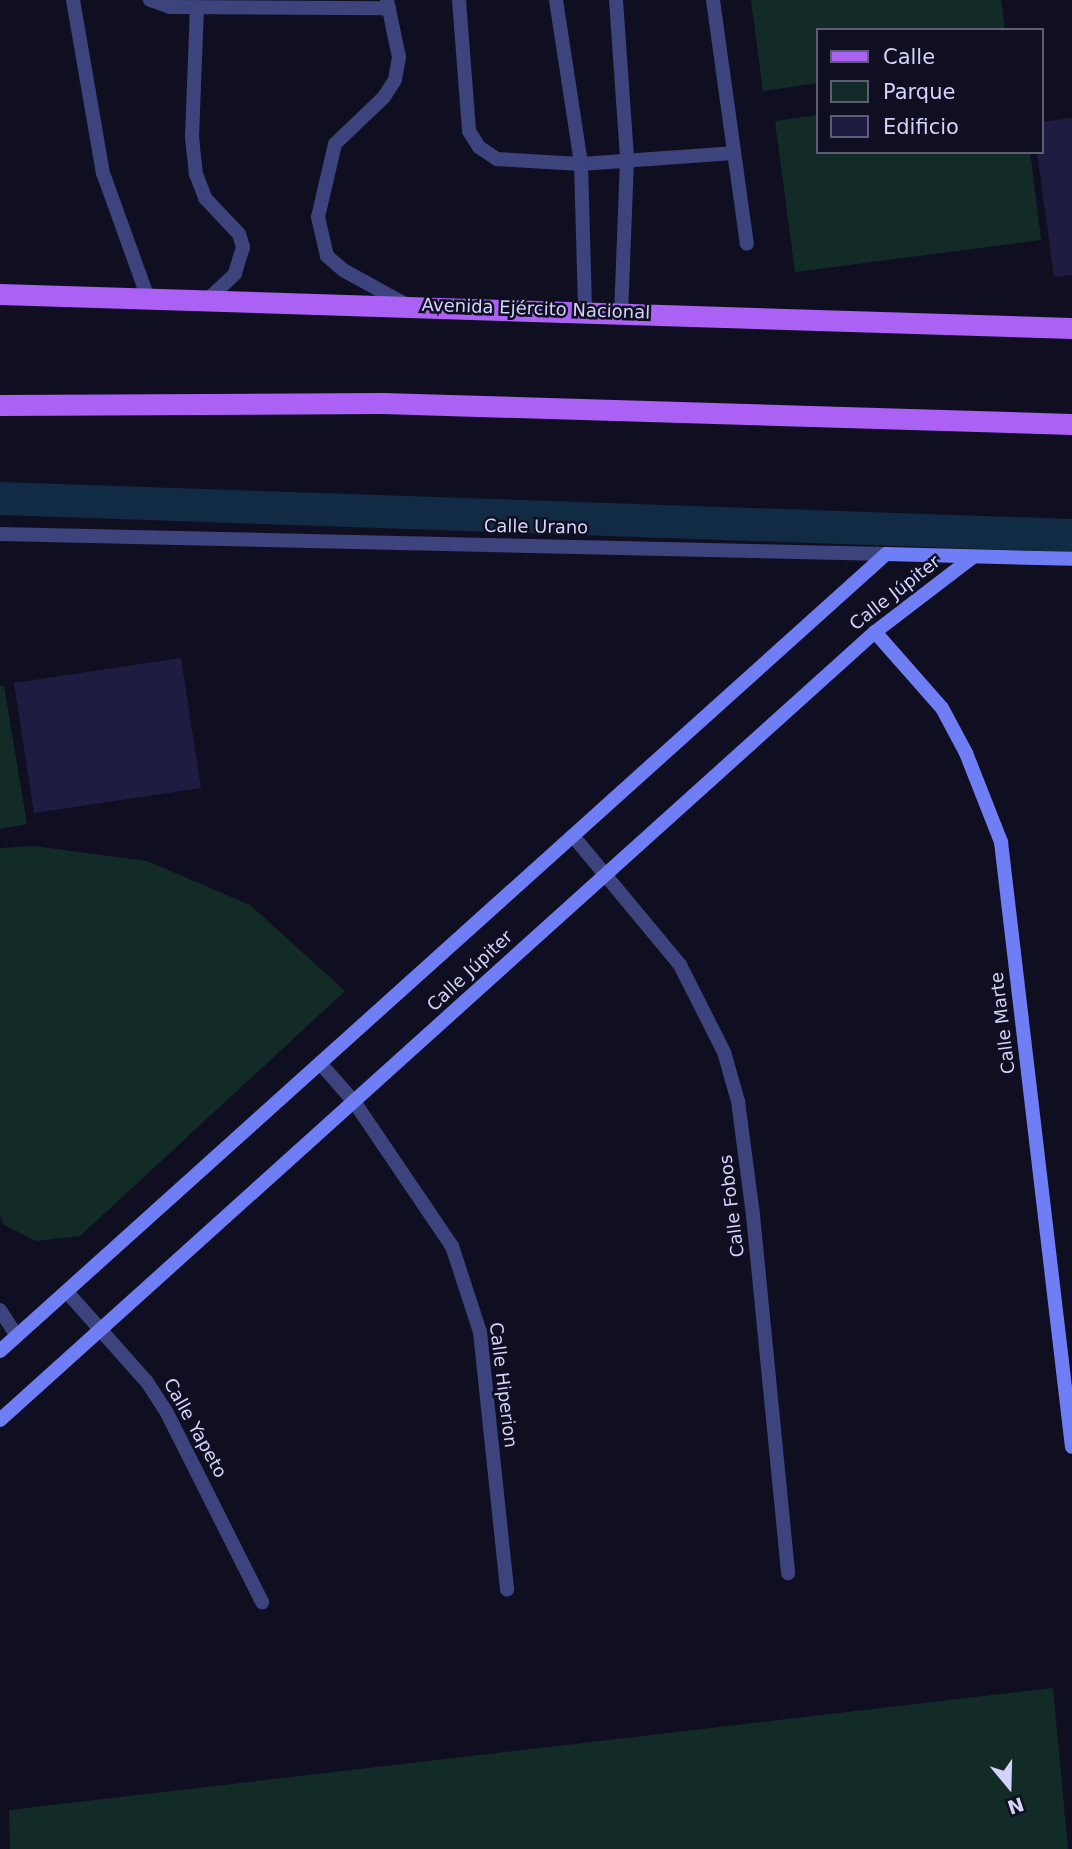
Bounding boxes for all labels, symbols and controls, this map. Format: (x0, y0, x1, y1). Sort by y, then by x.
legend (816, 28, 1044, 154)
text: Calle (883, 45, 935, 69)
text: Parque (883, 80, 955, 104)
text: Edificio (883, 115, 959, 139)
street label: Avenida Ejército Nacional (421, 294, 651, 324)
street label: Calle Urano (484, 515, 588, 539)
street label: Calle Júpiter (845, 551, 945, 635)
street label: Calle Júpiter (423, 926, 517, 1016)
street label: Calle Marte (986, 971, 1020, 1075)
street label: Calle Fobos (715, 1154, 749, 1258)
street label: Calle Hiperion (485, 1321, 521, 1449)
street label: Calle Yapeto (159, 1374, 231, 1482)
north arrow (974, 1751, 1044, 1821)
text: N (1005, 1793, 1027, 1819)

